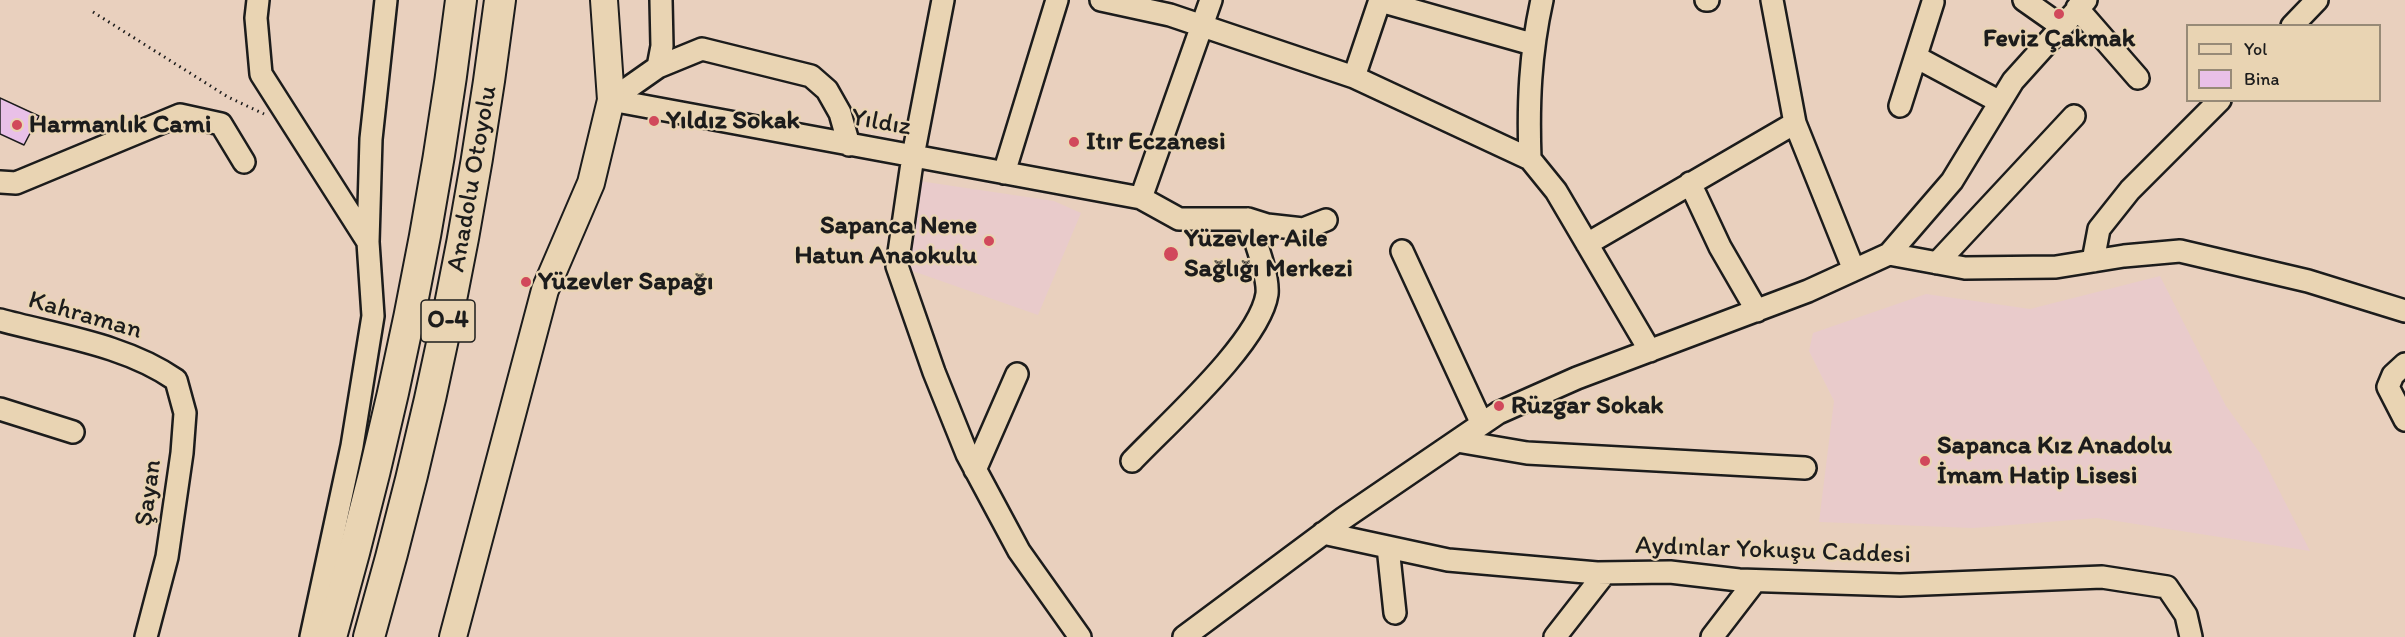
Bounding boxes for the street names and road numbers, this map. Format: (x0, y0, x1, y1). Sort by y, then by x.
street label: Anadolu Otoyolu (441, 83, 505, 275)
street label: Yıldız (848, 102, 914, 144)
street label: Kahraman (25, 285, 145, 347)
road number: O-4 (421, 300, 475, 342)
street label: Şayan (129, 458, 169, 528)
street label: Aydınlar Yokuşu Caddesi (1635, 531, 1911, 571)

